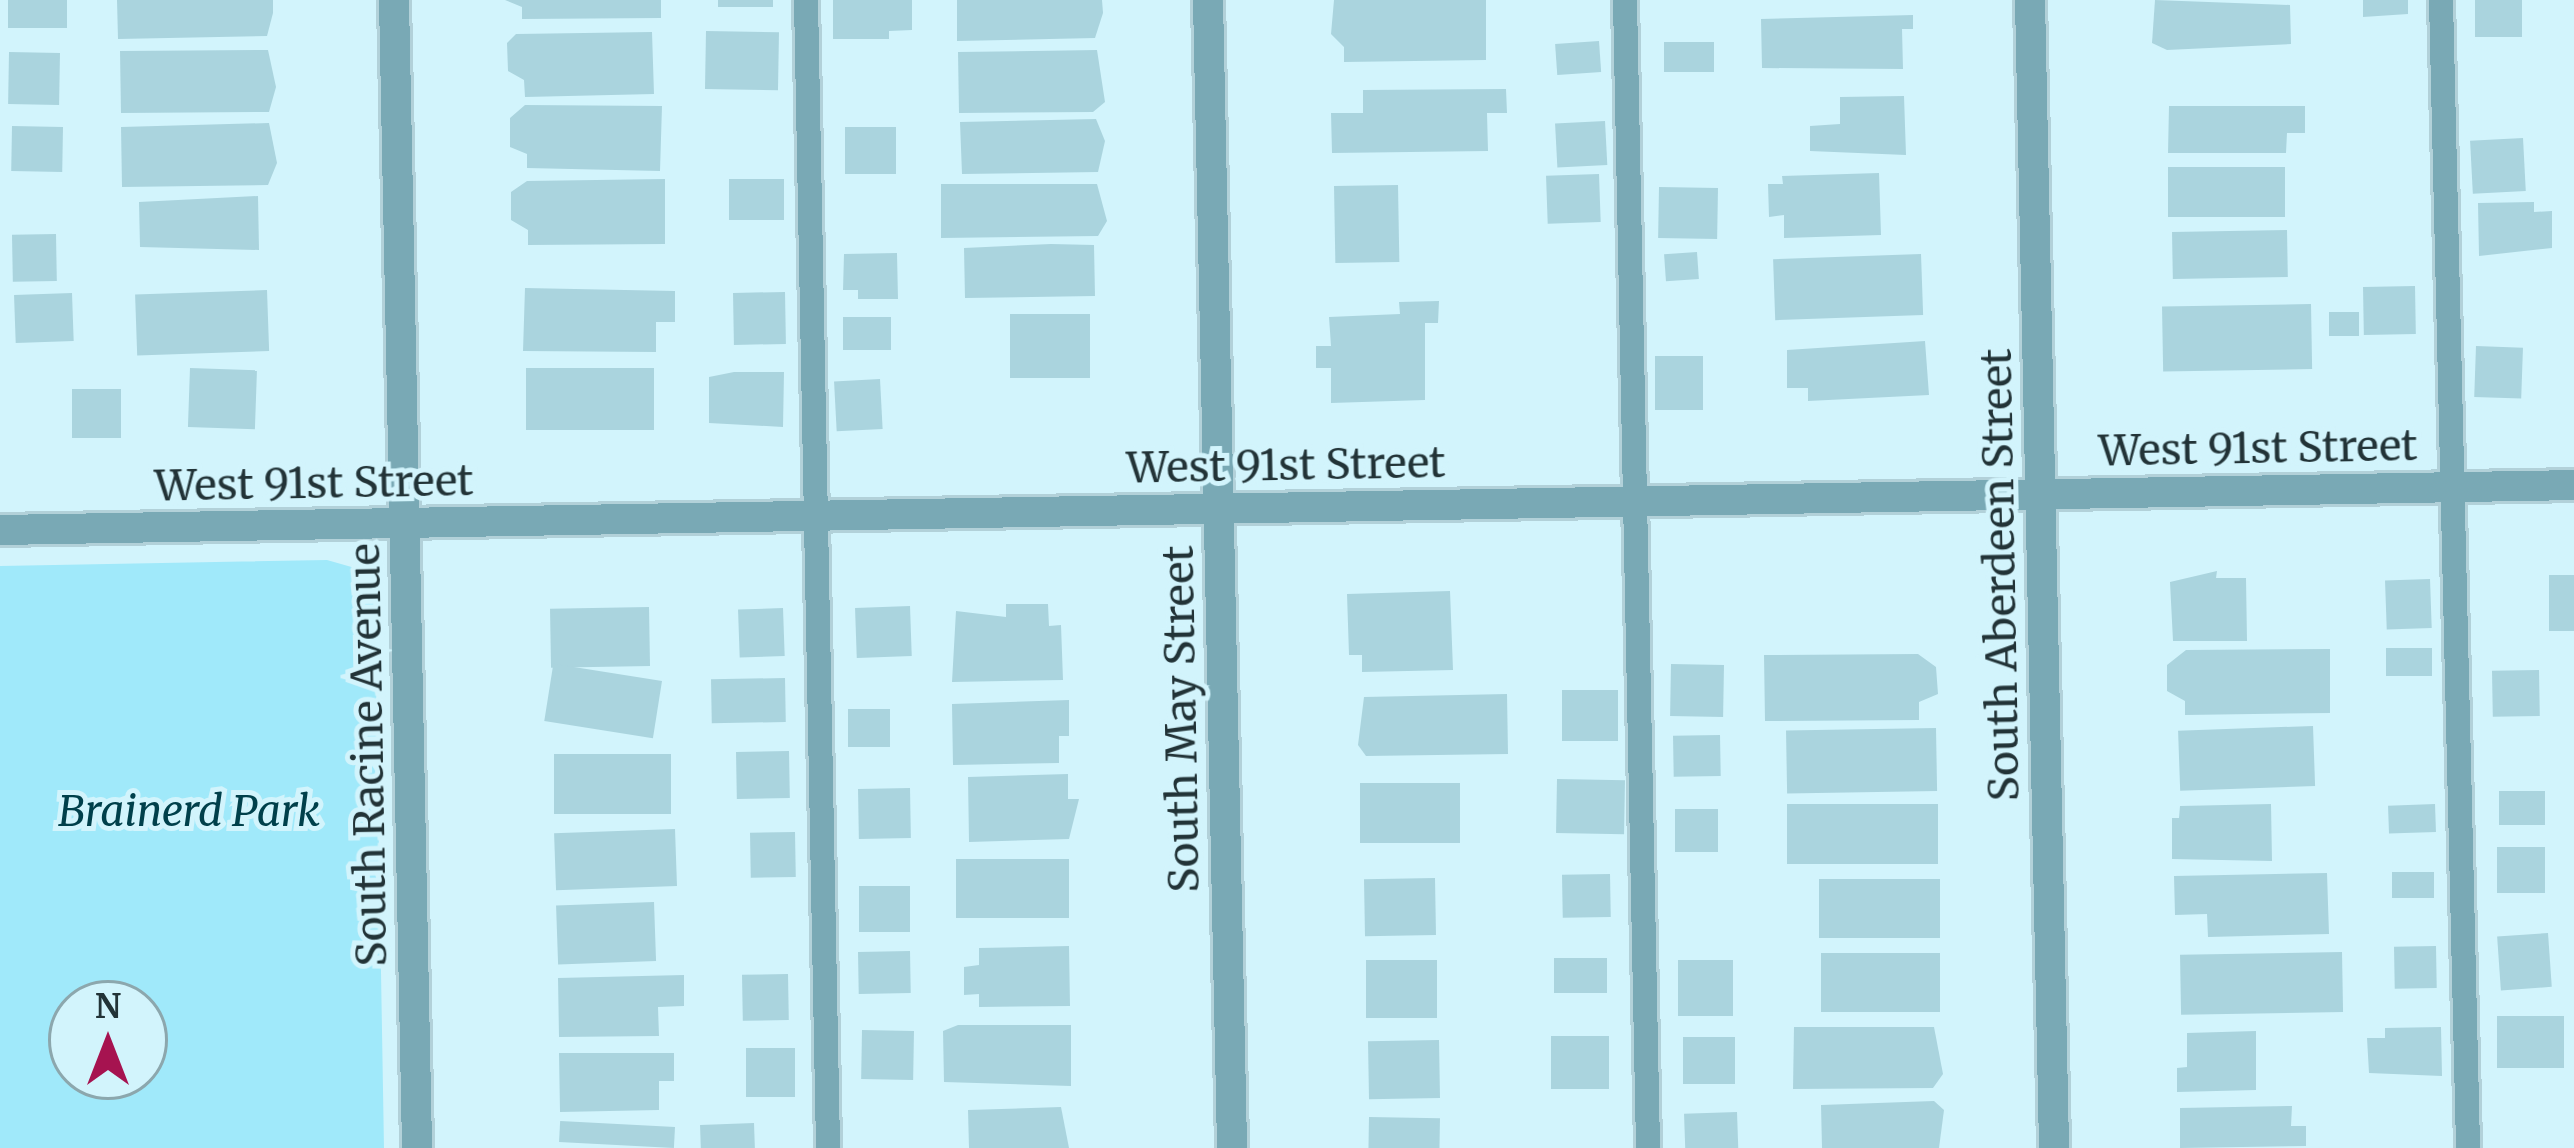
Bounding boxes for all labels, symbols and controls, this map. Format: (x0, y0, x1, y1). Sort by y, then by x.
street label: South Aberdeen Street (1971, 348, 2029, 802)
street label: West 91st Street (2098, 420, 2418, 476)
street label: West 91st Street (1126, 437, 1446, 493)
street label: West 91st Street (154, 455, 474, 511)
street label: South Racine Avenue (339, 543, 397, 967)
street label: South May Street (1153, 545, 1209, 893)
park label: Brainerd Park (58, 786, 320, 836)
north arrow (48, 980, 168, 1100)
text: N (95, 986, 121, 1027)

